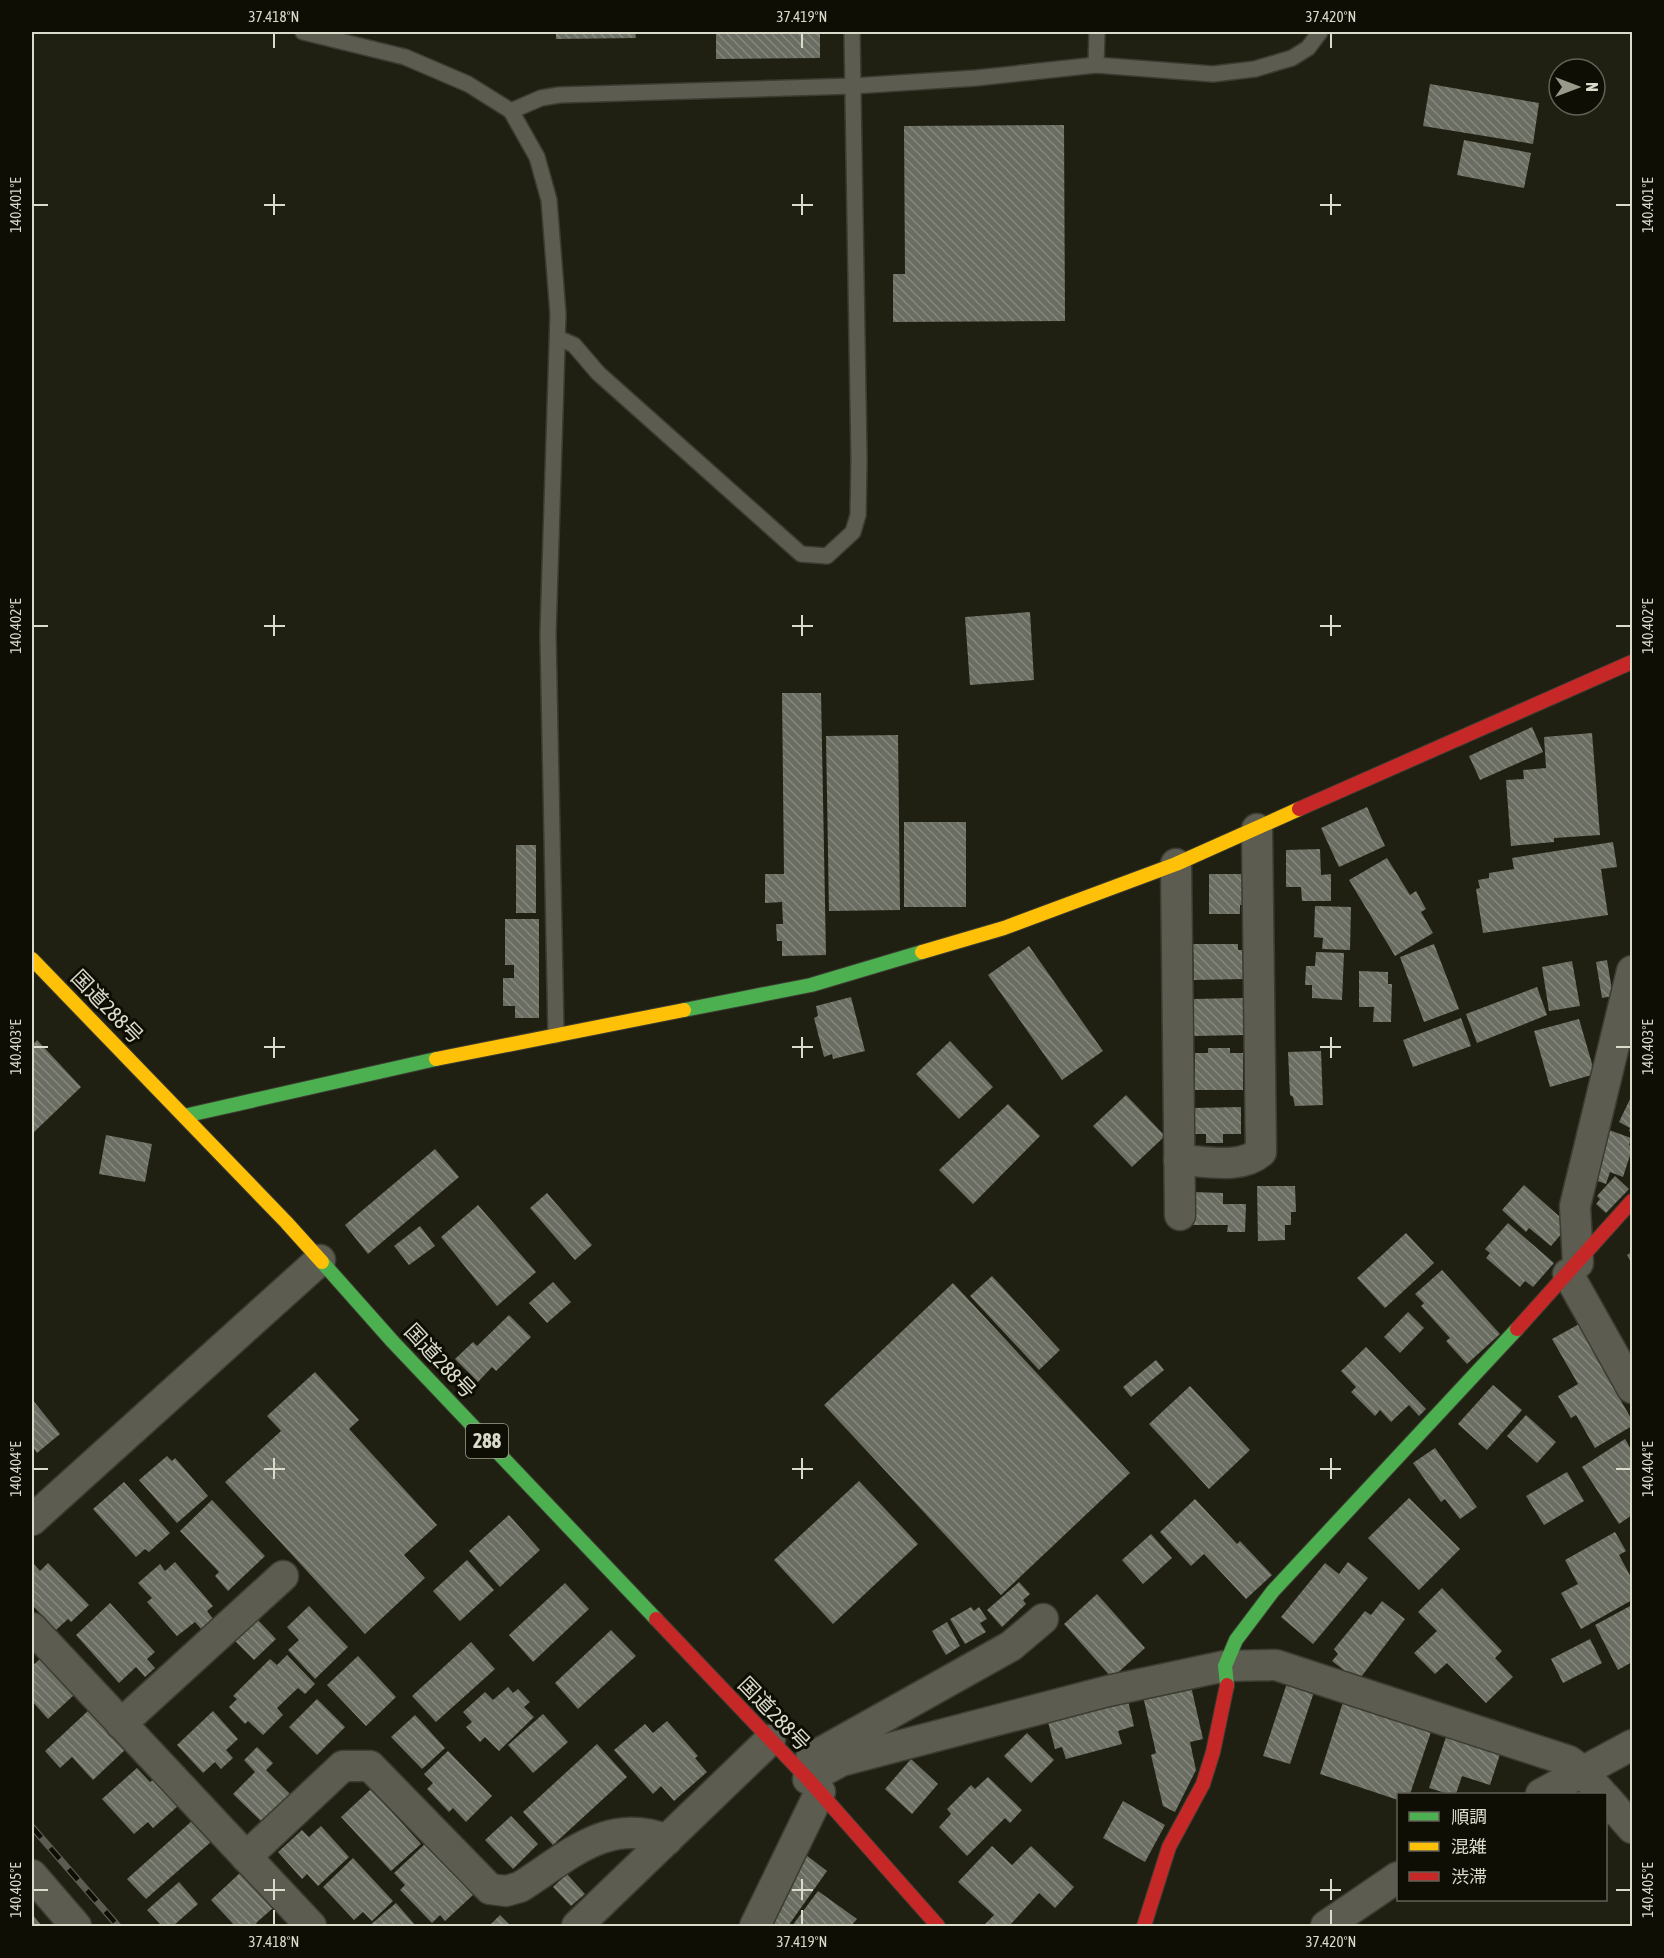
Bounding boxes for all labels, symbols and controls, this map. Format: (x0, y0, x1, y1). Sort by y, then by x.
text: 37.418°N (249, 8, 299, 25)
text: 37.419°N (777, 8, 827, 25)
text: 37.420°N (1306, 8, 1356, 25)
north arrow (1547, 57, 1607, 117)
text: N (1583, 82, 1601, 92)
text: 140.401°E (7, 177, 24, 233)
text: 140.401°E (1639, 177, 1656, 233)
text: 140.402°E (7, 598, 24, 654)
text: 140.402°E (1639, 598, 1656, 654)
street label: 国道288号 (67, 965, 149, 1048)
text: 140.403°E (7, 1019, 24, 1075)
text: 140.403°E (1639, 1019, 1656, 1075)
street label: 国道288号 (400, 1318, 481, 1402)
road number: 288 (466, 1424, 508, 1458)
text: 140.404°E (7, 1441, 24, 1497)
text: 140.404°E (1639, 1441, 1656, 1497)
street label: 国道288号 (734, 1672, 816, 1755)
legend (1397, 1793, 1607, 1901)
text: 順調 (1451, 1806, 1487, 1827)
text: 混雑 (1451, 1836, 1487, 1857)
text: 140.405°E (7, 1862, 24, 1918)
text: 140.405°E (1639, 1862, 1656, 1918)
text: 渋滞 (1451, 1866, 1487, 1887)
text: 37.418°N (249, 1933, 299, 1950)
text: 37.419°N (777, 1933, 827, 1950)
text: 37.420°N (1306, 1933, 1356, 1950)

